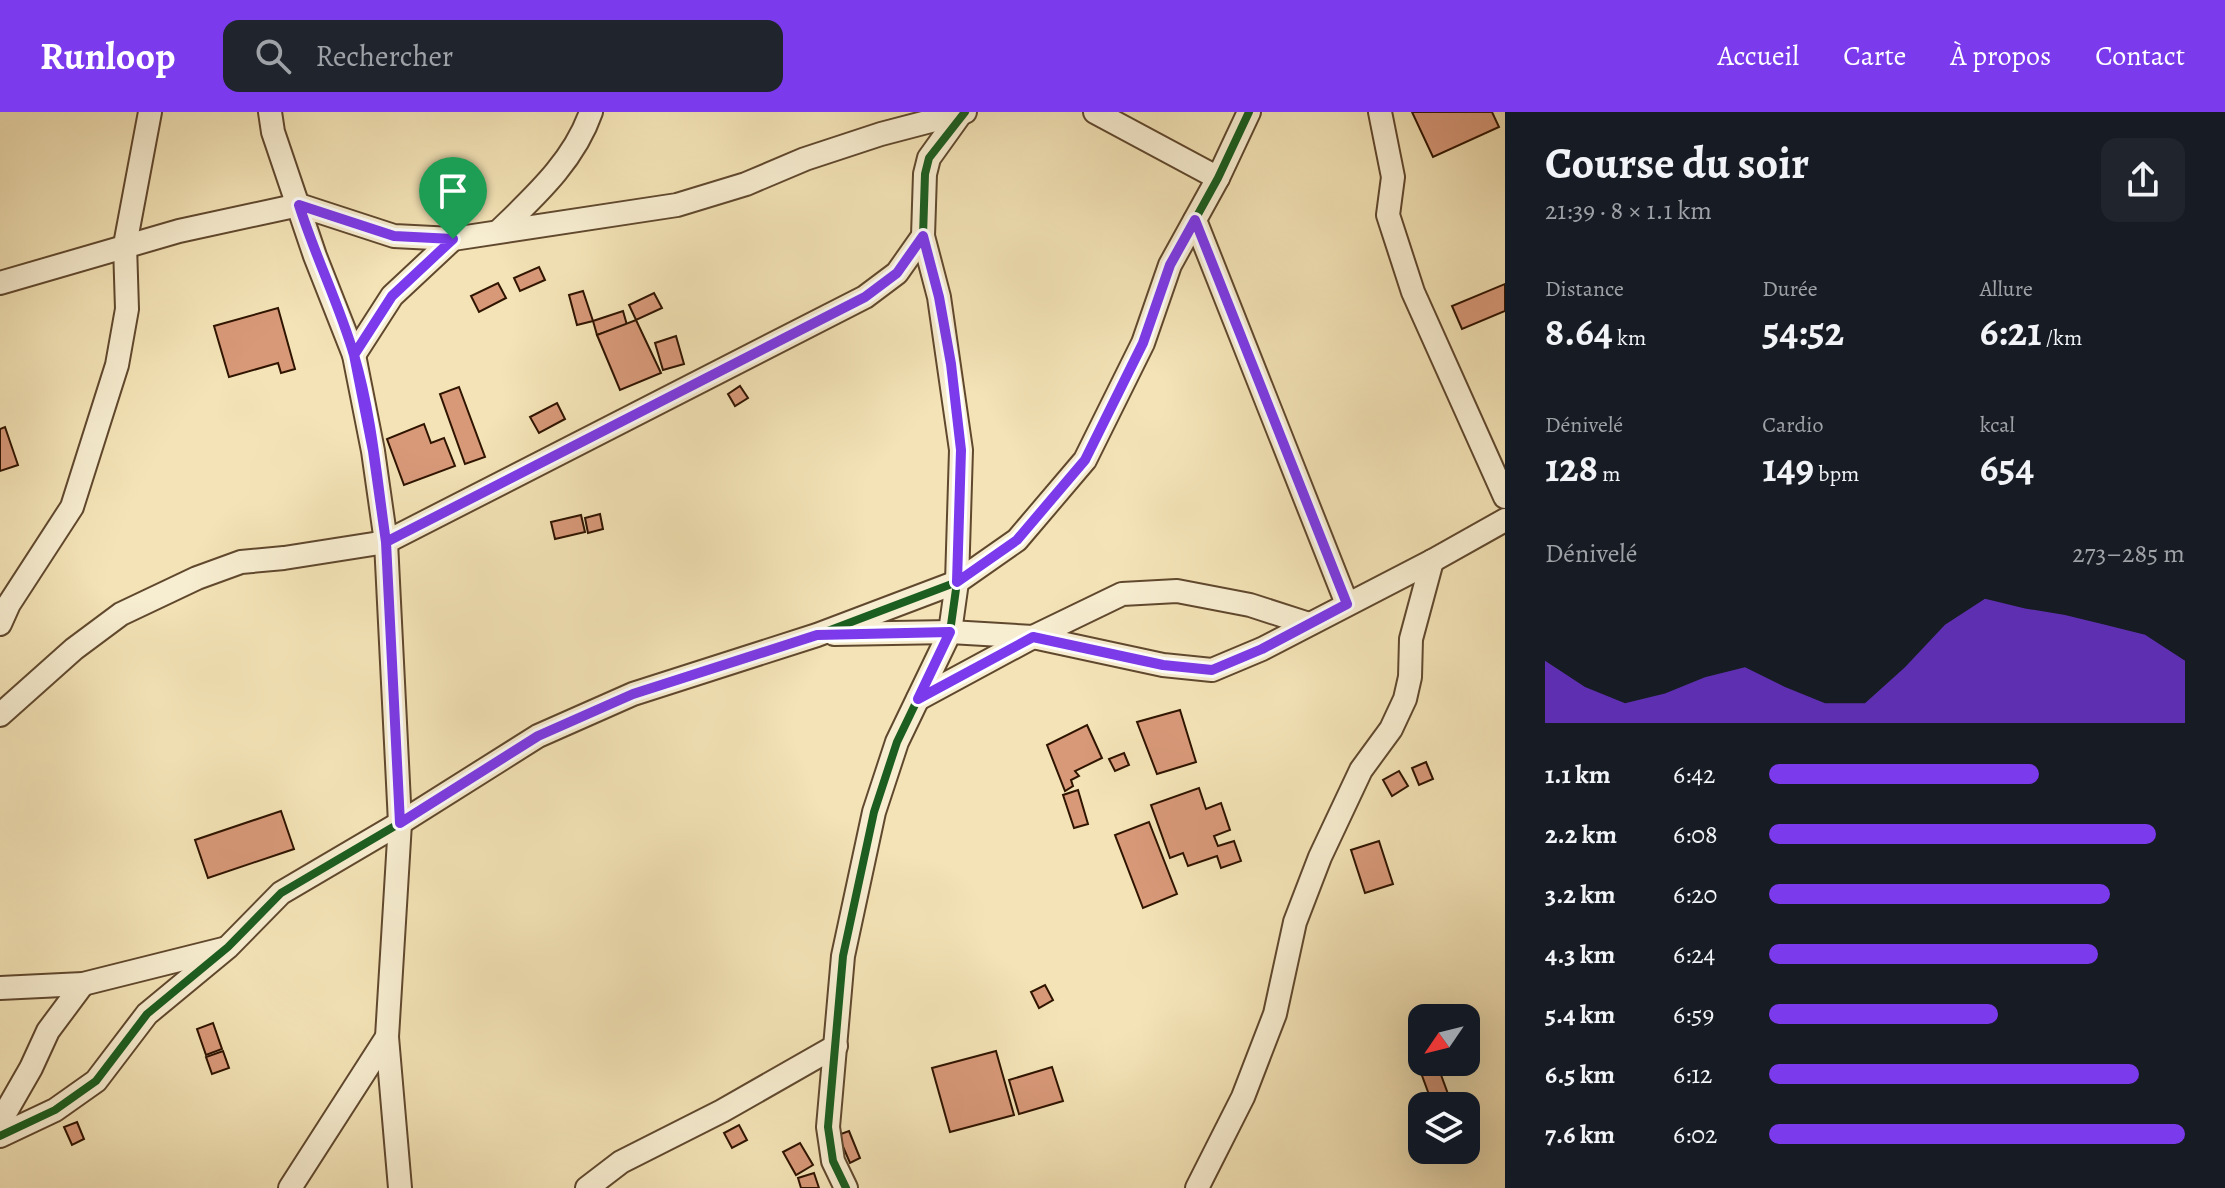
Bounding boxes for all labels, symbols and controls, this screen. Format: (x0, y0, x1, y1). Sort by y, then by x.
search box (223, 20, 783, 92)
text: Runloop (40, 30, 175, 82)
icon: search (251, 34, 295, 78)
text: Rechercher (315, 36, 453, 76)
text: Accueil (1717, 37, 1799, 75)
text: Carte (1843, 37, 1906, 75)
text: À propos (1950, 37, 2051, 75)
text: Contact (2095, 37, 2185, 75)
text: Course du soir (1545, 133, 1809, 193)
button: share (2101, 138, 2185, 222)
pin (419, 157, 487, 239)
icon: arrive (431, 169, 475, 213)
text: 21:39 · 8 × 1.1 km (1545, 193, 1712, 228)
text: Distance (1545, 274, 1624, 304)
text: Durée (1762, 274, 1818, 304)
text: Allure (1980, 274, 2033, 304)
text: 8.64 (1545, 304, 1613, 359)
text: 54:52 (1762, 304, 1844, 359)
text: 6:21 (1980, 304, 2042, 359)
text: km (1613, 323, 1646, 353)
text: /km (2042, 323, 2082, 353)
text: Dénivelé (1545, 410, 1623, 440)
text: Cardio (1762, 410, 1824, 440)
text: kcal (1980, 410, 2015, 440)
text: 128 (1545, 440, 1598, 495)
text: 149 (1762, 440, 1814, 495)
text: 654 (1980, 440, 2034, 495)
text: m (1598, 459, 1621, 489)
text: bpm (1814, 459, 1859, 489)
text: Dénivelé (1545, 536, 1637, 571)
text: 273–285 m (2072, 536, 2185, 571)
text: 1.1 km (1545, 757, 1611, 792)
text: 6:42 (1673, 757, 1715, 792)
text: 2.2 km (1545, 817, 1617, 852)
text: 6:08 (1673, 817, 1718, 852)
text: 3.2 km (1545, 877, 1616, 912)
text: 6:20 (1673, 877, 1717, 912)
text: 4.3 km (1545, 937, 1615, 972)
text: 6:24 (1673, 937, 1715, 972)
text: 5.4 km (1545, 997, 1615, 1032)
text: 6:59 (1673, 997, 1714, 1032)
north arrow (1408, 1004, 1480, 1076)
map controls (1408, 1004, 1480, 1164)
text: 6.5 km (1545, 1057, 1615, 1092)
text: 6:12 (1673, 1057, 1712, 1092)
button: layers (1408, 1092, 1480, 1164)
text: 7.6 km (1545, 1117, 1615, 1152)
text: 6:02 (1673, 1117, 1717, 1152)

